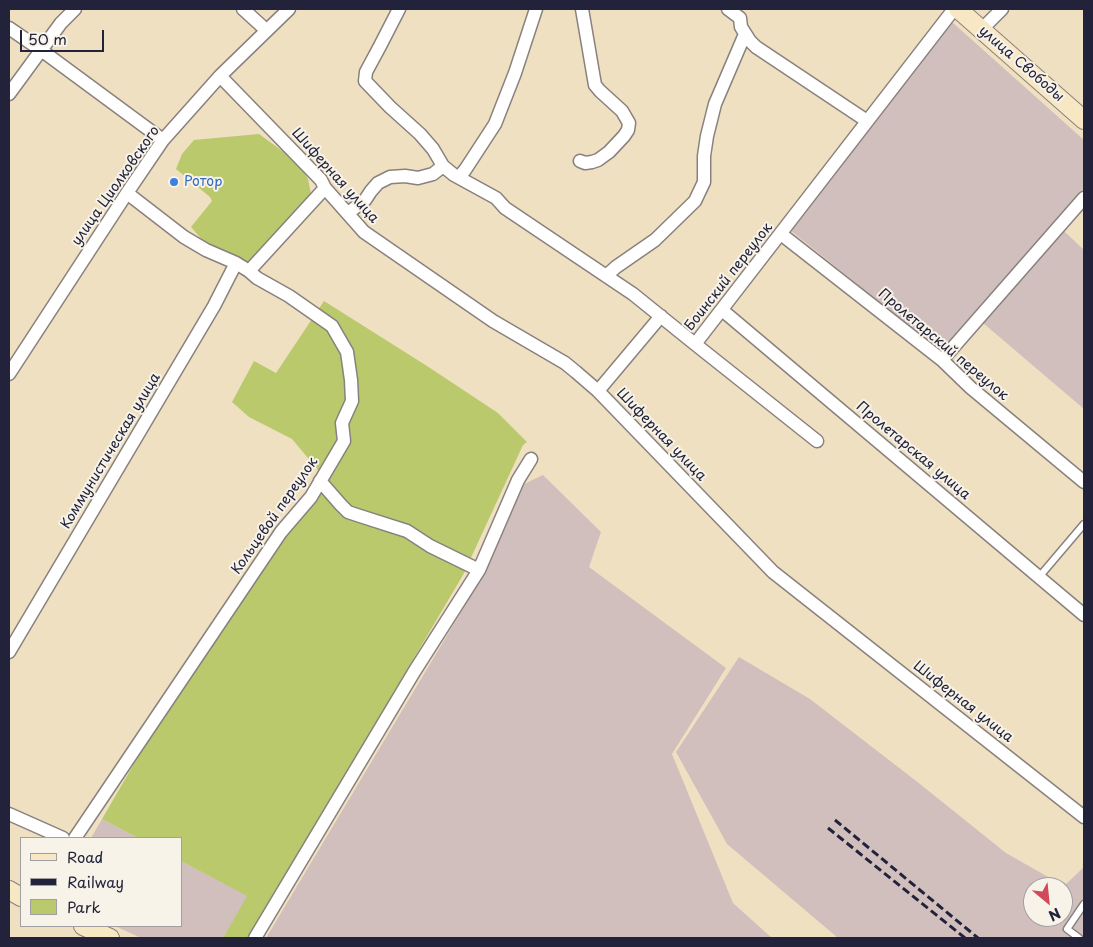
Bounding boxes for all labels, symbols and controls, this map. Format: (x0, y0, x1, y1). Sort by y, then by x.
scale bar (22, 20, 106, 52)
street label: улица Свободы (975, 22, 1067, 106)
text: 50 m (28, 27, 67, 50)
street label: улица Циолковского (68, 123, 164, 249)
street label: Шиферная улица (288, 125, 382, 227)
place label: Poтор (184, 174, 222, 190)
marker: Poтор (168, 176, 180, 188)
street label: Боинский переулок (682, 220, 776, 334)
street label: Пролетарский переулок (875, 286, 1011, 404)
street label: Коммунистическая улица (58, 370, 164, 532)
street label: Шиферная улица (613, 385, 709, 485)
street label: Пролетарская улица (853, 398, 973, 504)
street label: Кольцевой переулок (228, 454, 322, 578)
street label: Шиферная улица (910, 658, 1016, 746)
legend (20, 837, 182, 927)
text: Road (67, 845, 103, 868)
text: Railway (67, 870, 124, 893)
north arrow (1023, 877, 1073, 927)
text: Park (67, 895, 101, 918)
text: N (1045, 903, 1065, 927)

